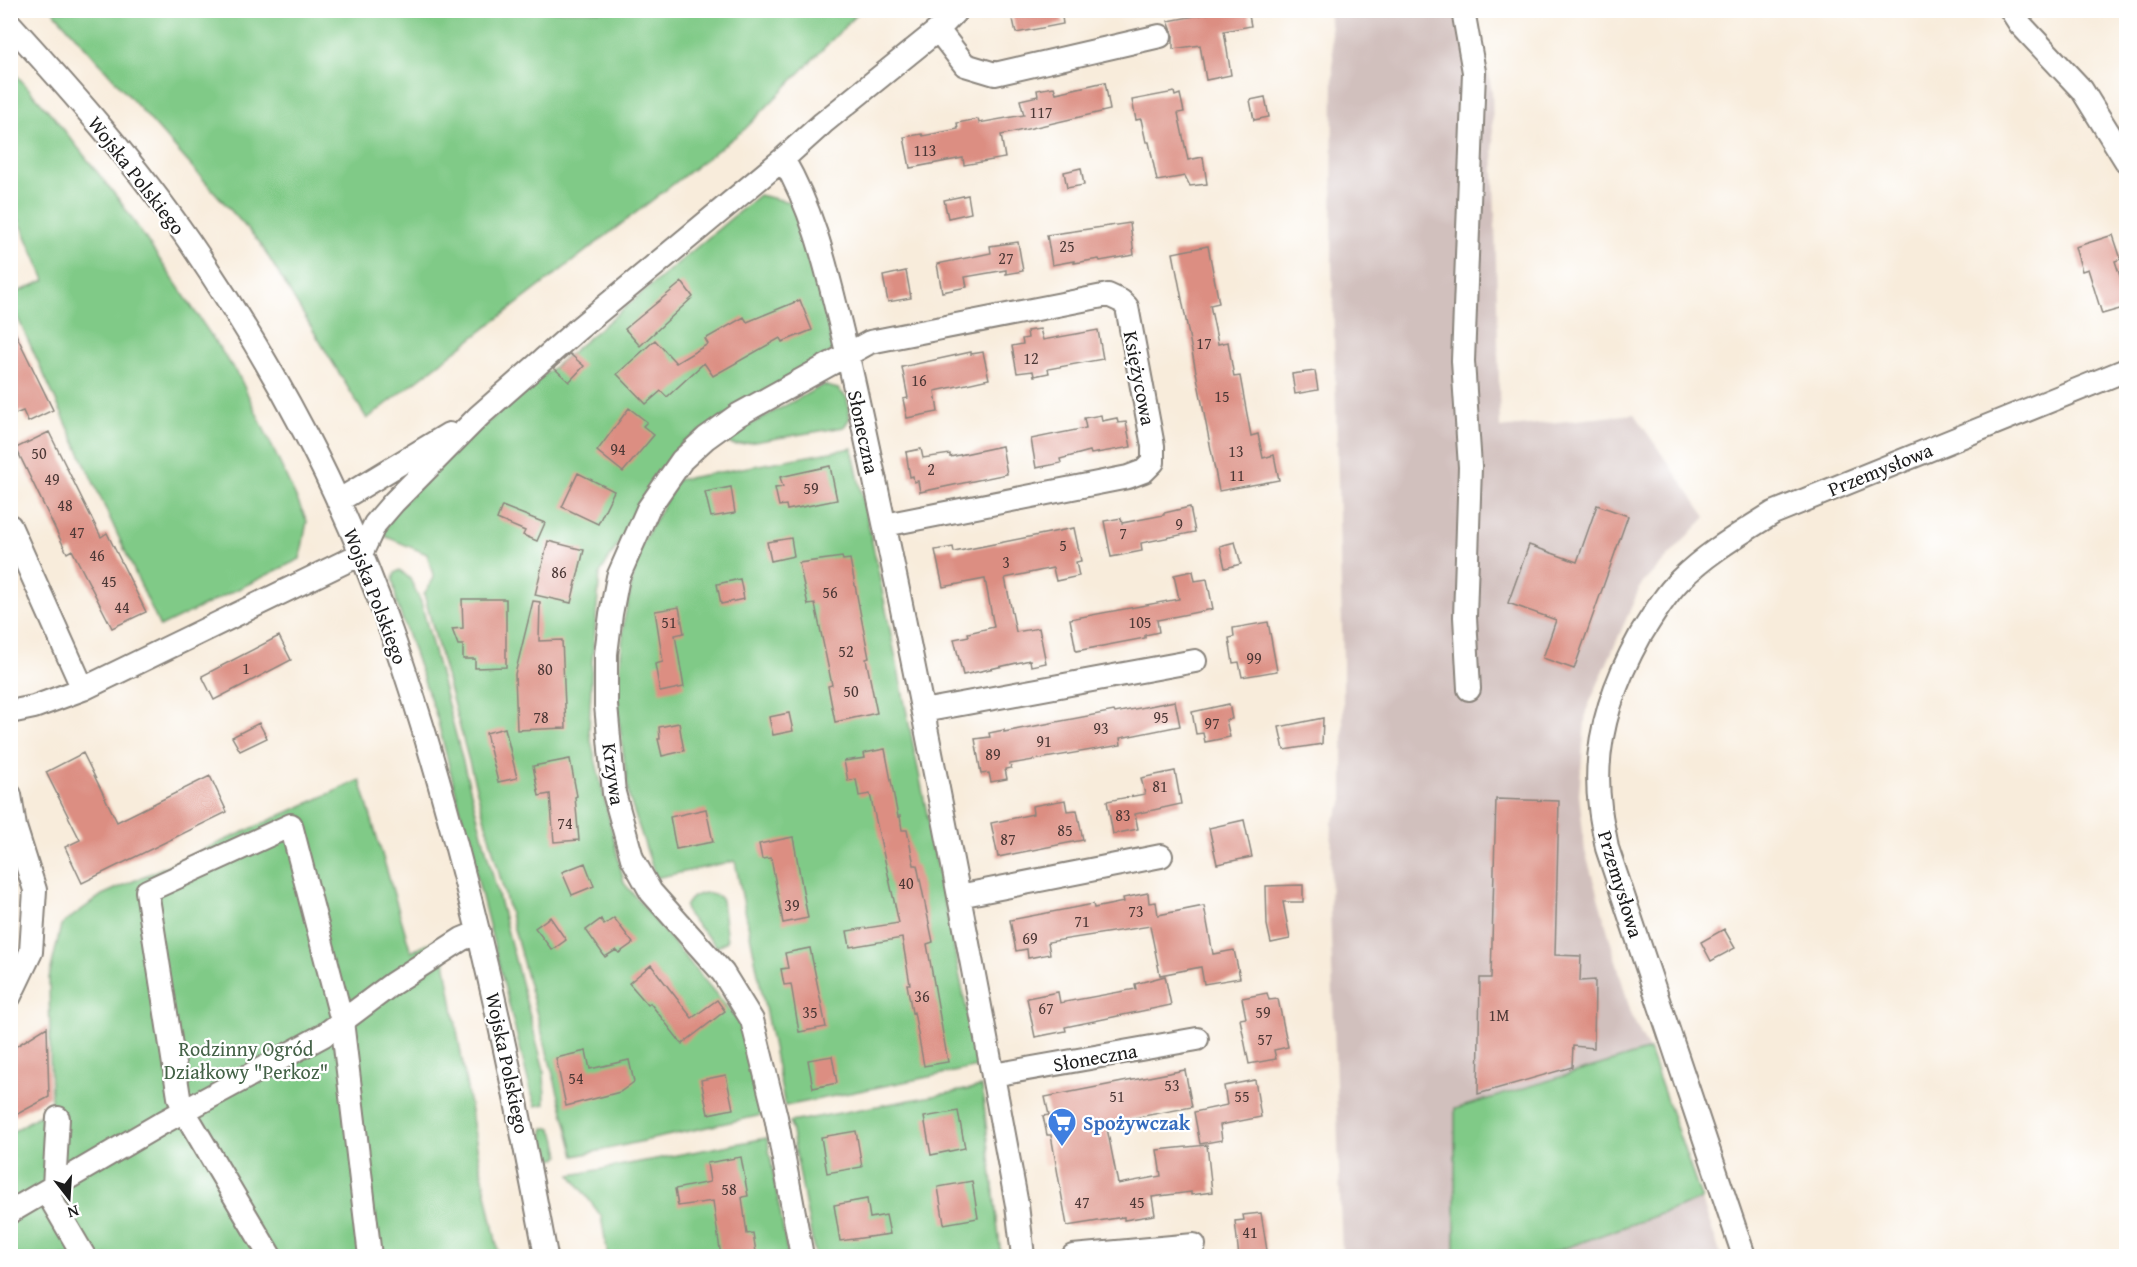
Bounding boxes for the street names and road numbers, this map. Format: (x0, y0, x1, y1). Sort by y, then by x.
street label: Wojska Polskiego (81, 110, 193, 240)
street label: Księżycowa (1117, 328, 1163, 428)
street label: Słoneczna (841, 388, 887, 477)
street label: Przemysłowa (1823, 435, 1937, 503)
street label: Wojska Polskiego (337, 524, 415, 668)
street label: Krzywa (595, 741, 633, 807)
street label: Przemysłowa (1591, 827, 1651, 942)
street label: Wojska Polskiego (479, 990, 537, 1136)
street label: Słoneczna (1051, 1035, 1140, 1079)

